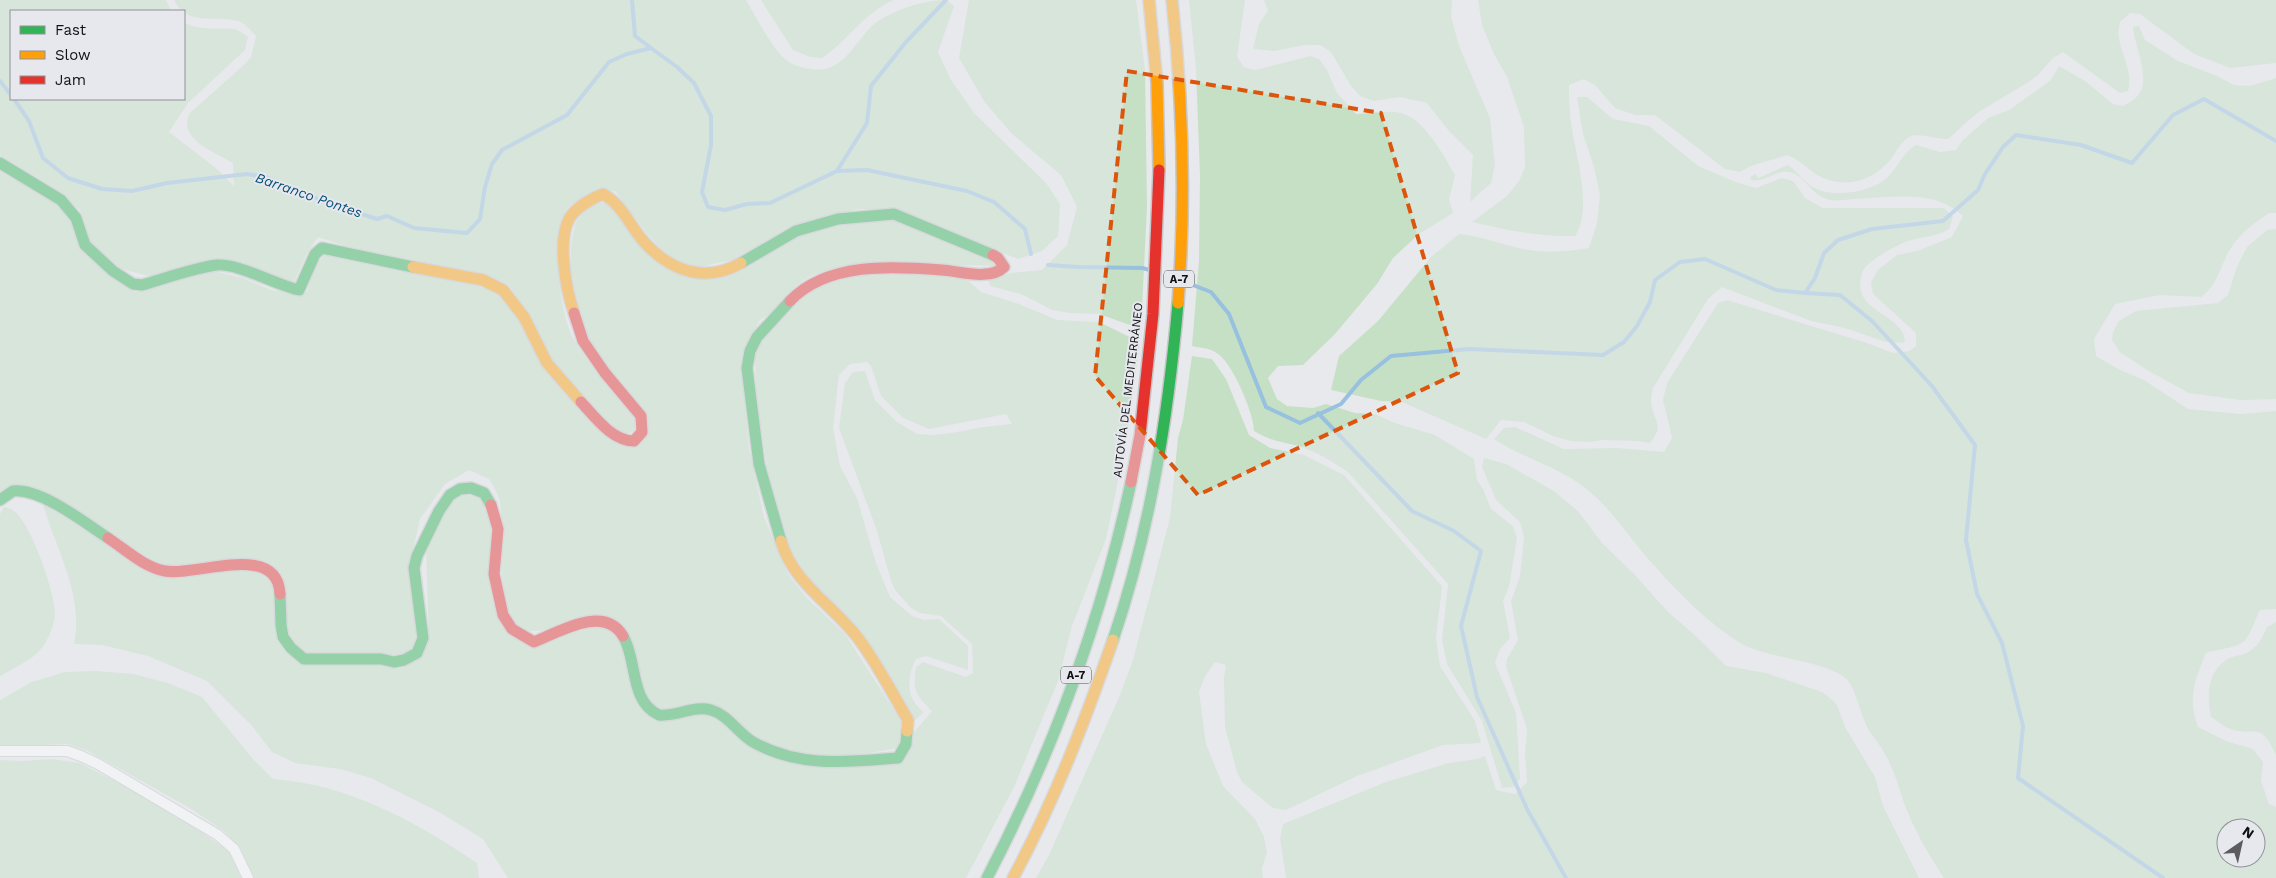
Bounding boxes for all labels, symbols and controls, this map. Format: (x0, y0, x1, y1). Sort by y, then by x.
legend (10, 10, 185, 100)
text: Fast (55, 21, 87, 39)
text: Slow (55, 46, 91, 64)
text: Jam (55, 71, 86, 89)
water label: Barranco Pontes (254, 169, 364, 221)
road number: A-7 (1164, 270, 1194, 288)
street label: AUTOVÍA DEL MEDITERRÁNEO (1110, 302, 1146, 478)
road number: A-7 (1061, 666, 1091, 684)
north arrow (2216, 818, 2266, 868)
text: N (2239, 823, 2257, 842)

